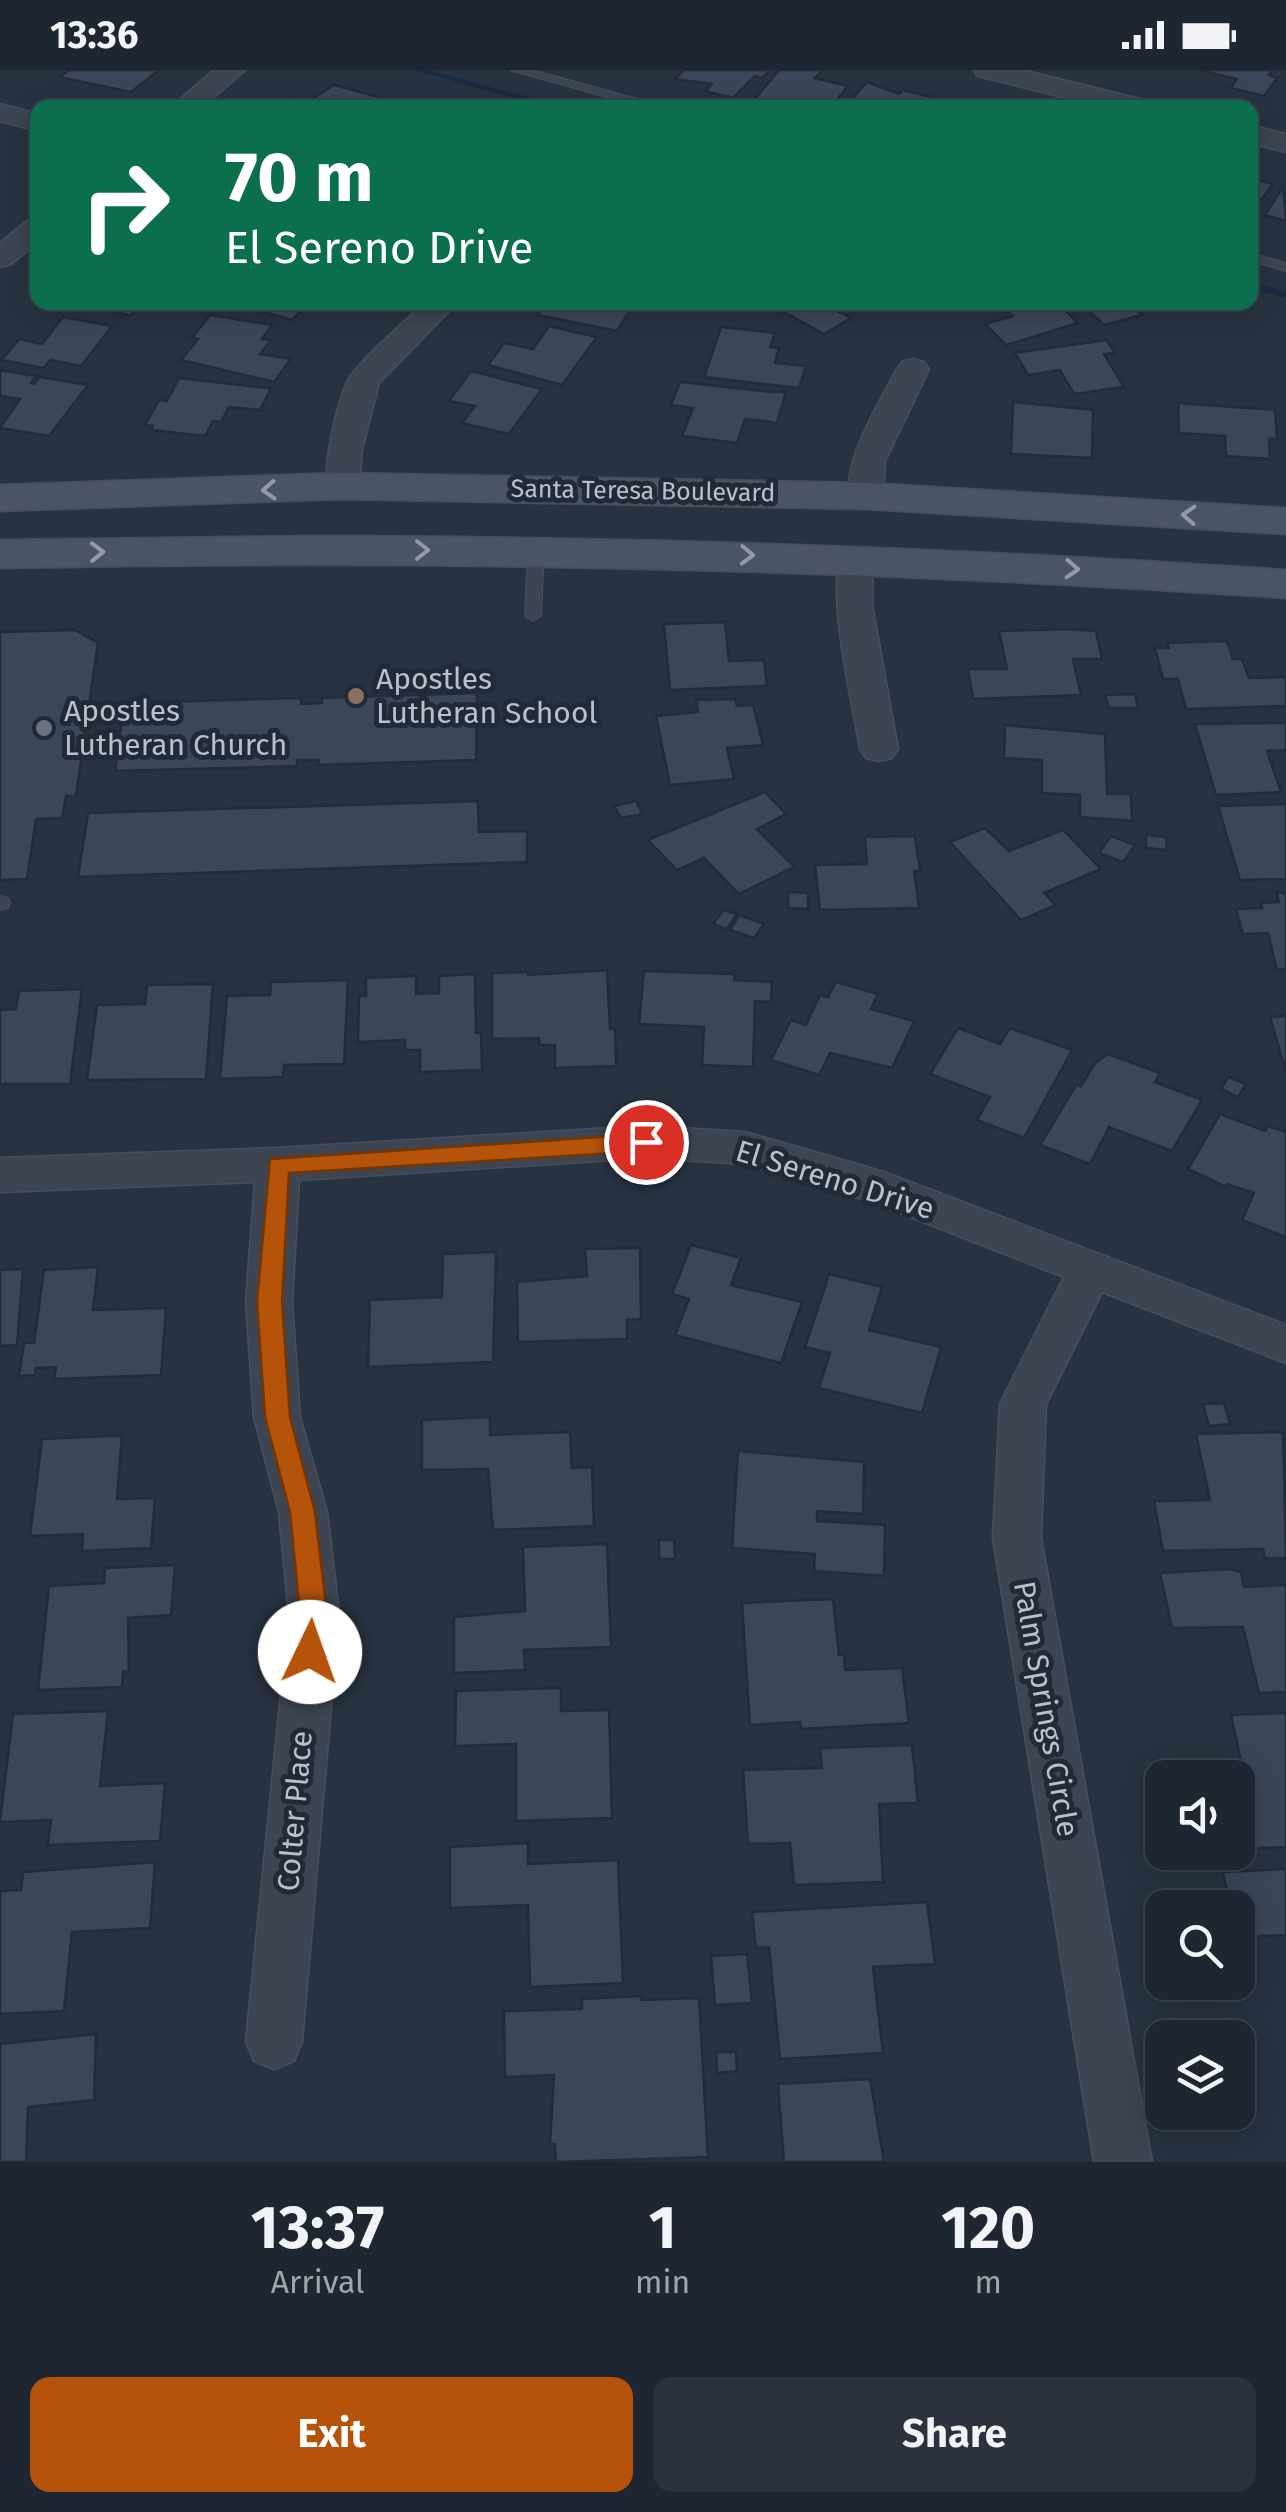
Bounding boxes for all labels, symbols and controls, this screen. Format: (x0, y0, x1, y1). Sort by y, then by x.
text: 13:36 (50, 12, 138, 58)
text: 70 m (225, 136, 374, 220)
icon: right (60, 140, 190, 270)
text: El Sereno Drive (225, 221, 534, 275)
street label: Santa Teresa Boulevard (510, 474, 776, 508)
one-way arrow (261, 479, 277, 500)
one-way arrow (1180, 505, 1196, 526)
one-way arrow (416, 539, 431, 561)
one-way arrow (90, 541, 106, 563)
one-way arrow (740, 545, 756, 566)
one-way arrow (1065, 558, 1081, 579)
place label: Apostles Lutheran School (376, 661, 597, 731)
marker: Apostles Lutheran School (345, 685, 367, 707)
place label: Apostles Lutheran Church (64, 693, 287, 763)
marker: Apostles Lutheran Church (33, 717, 55, 739)
pin (604, 1100, 689, 1185)
icon: arrive (619, 1115, 674, 1170)
street label: El Sereno Drive (731, 1133, 939, 1227)
street label: Palm Springs Circle (1006, 1579, 1086, 1839)
position arrow (258, 1600, 362, 1704)
street label: Colter Place (270, 1729, 320, 1893)
map controls (1145, 1760, 1255, 2130)
button: sound (1145, 1760, 1255, 1870)
button: search (1145, 1890, 1255, 2000)
button: layers (1145, 2020, 1255, 2130)
text: 13:37 (251, 2192, 384, 2264)
text: 1 (649, 2192, 677, 2264)
text: 120 (941, 2192, 1035, 2264)
text: Arrival (271, 2263, 364, 2301)
text: min (635, 2263, 690, 2301)
text: m (974, 2263, 1002, 2301)
button: Exit (30, 2377, 633, 2492)
button: Share (653, 2377, 1256, 2492)

